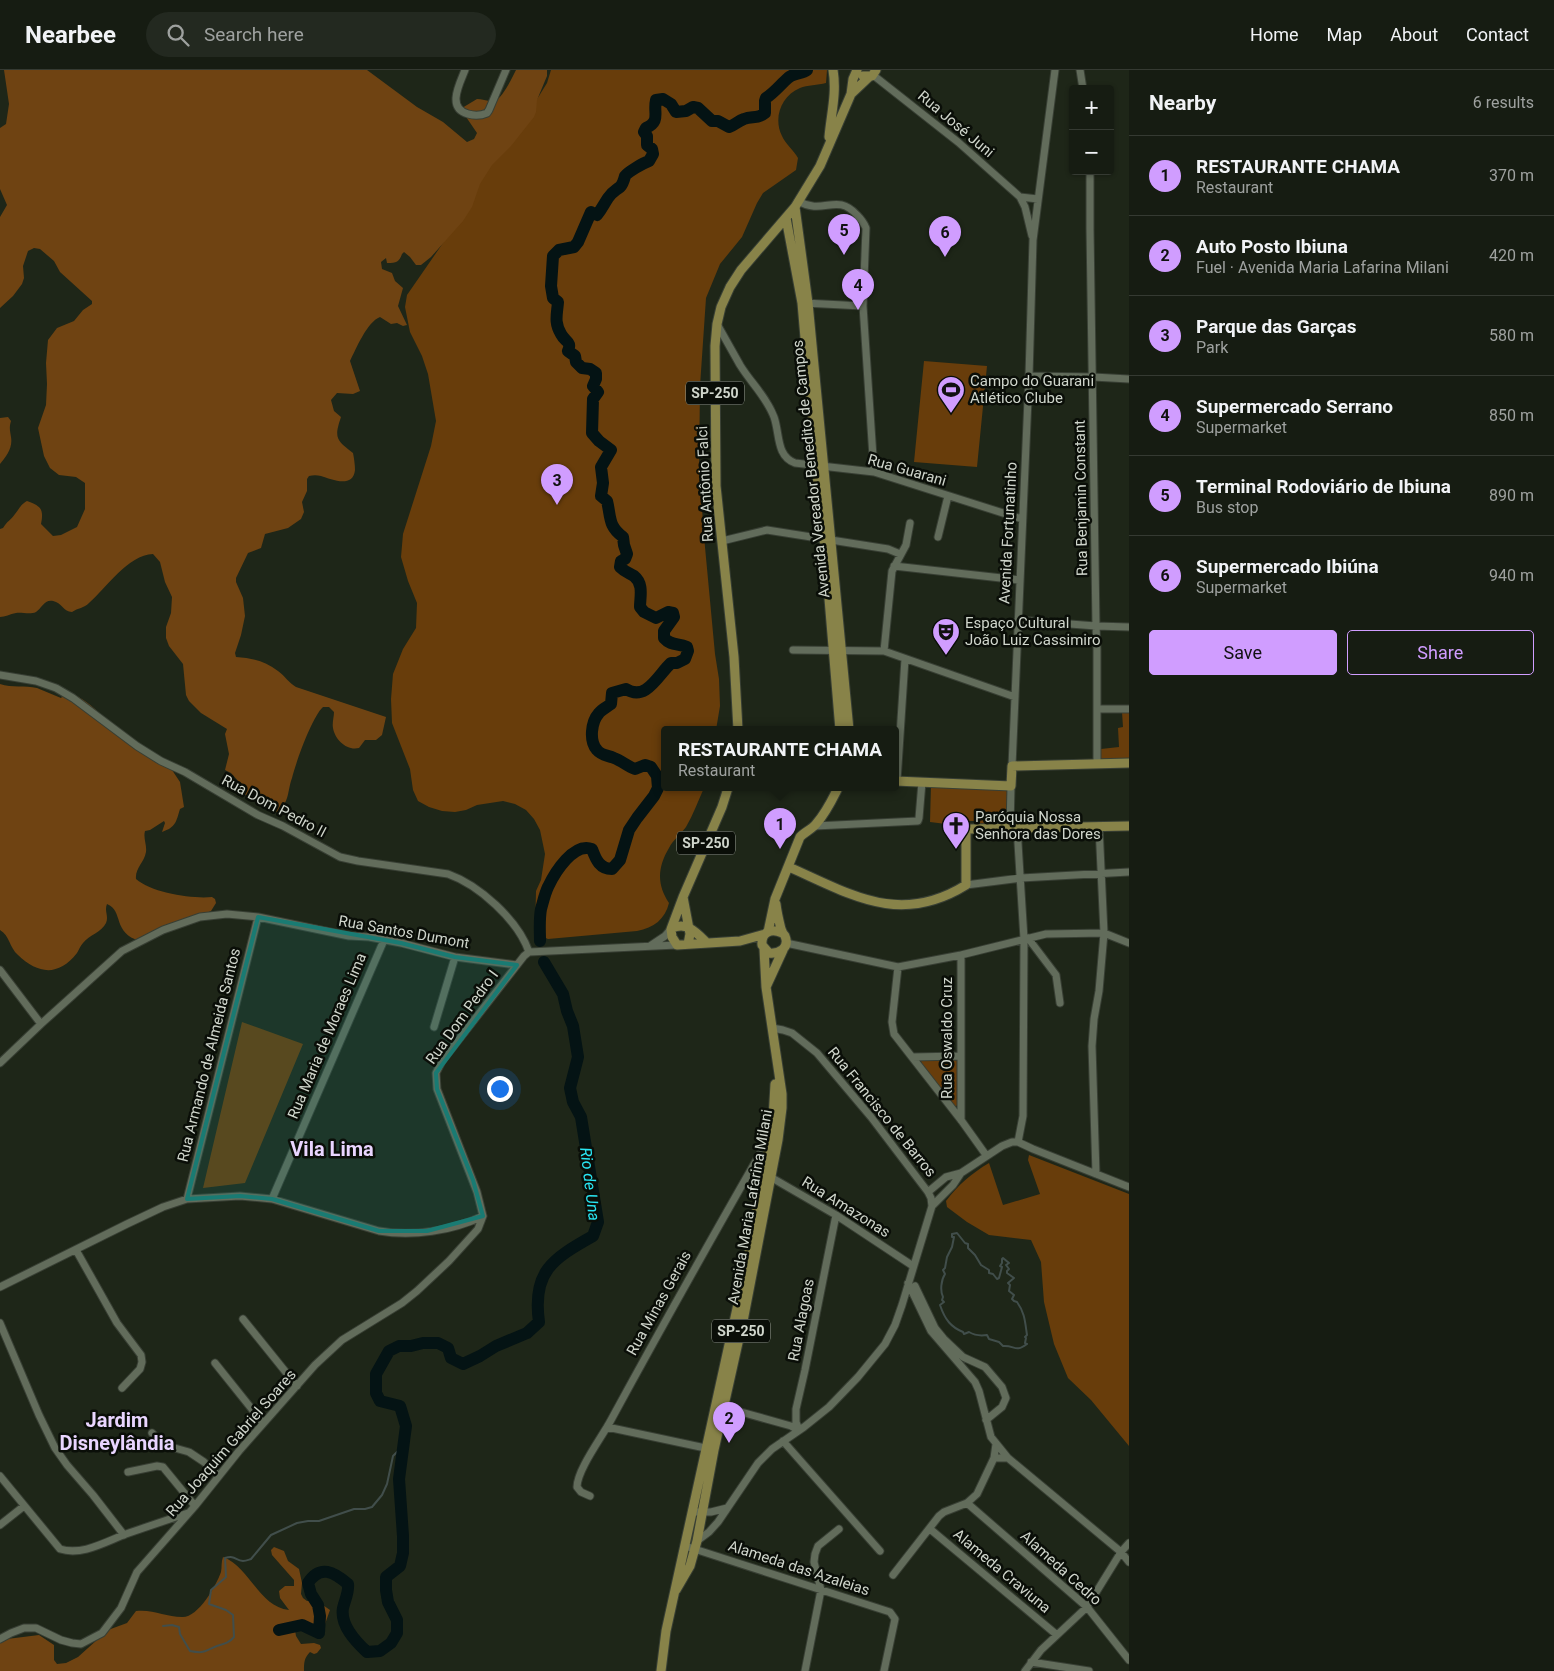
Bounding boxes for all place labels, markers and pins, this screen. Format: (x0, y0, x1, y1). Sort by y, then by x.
pin: 5 (828, 214, 860, 255)
pin: 6 (929, 216, 961, 257)
pin: 4 (842, 269, 874, 310)
place label: Campo do Guarani Atlético Clube (970, 372, 1094, 407)
sports icon: Campo do Guarani Atlético Clube (936, 375, 966, 414)
pin: 3 (541, 464, 573, 505)
place label: Espaço Cultural João Luiz Cassimiro (965, 614, 1100, 649)
theatre icon: Espaço Cultural João Luiz Cassimiro (931, 617, 961, 656)
pin: 1 (764, 808, 796, 849)
place label: Paróquia Nossa Senhora das Dores (975, 808, 1101, 843)
church icon: Paróquia Nossa Senhora das Dores (941, 811, 971, 850)
pin: 2 (713, 1402, 745, 1443)

